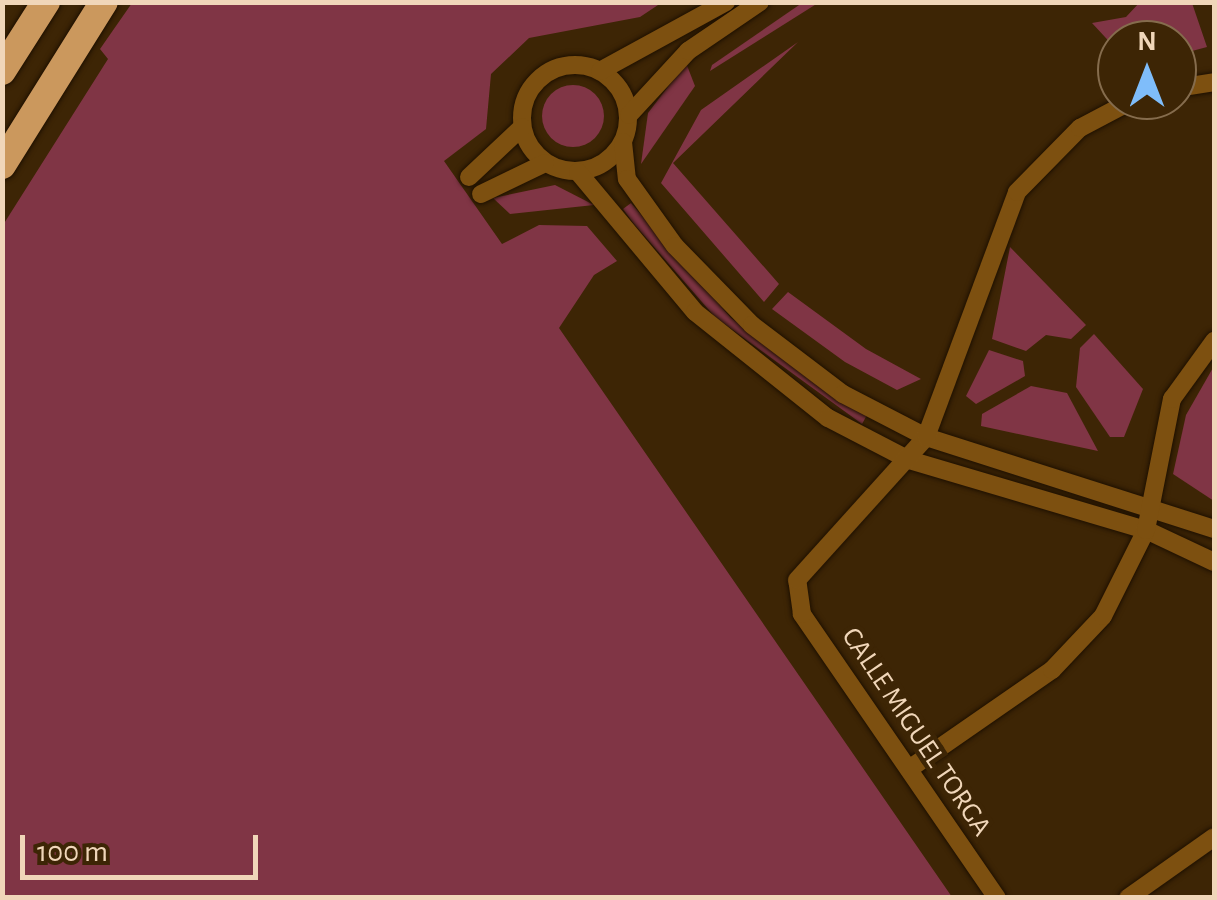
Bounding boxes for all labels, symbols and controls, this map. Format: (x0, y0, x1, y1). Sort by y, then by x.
north arrow (1097, 20, 1197, 120)
text: N (1137, 28, 1157, 56)
street label: CALLE MIGUEL TORGA (834, 621, 998, 843)
scale bar (25, 815, 262, 877)
text: 100 m (37, 837, 108, 867)

